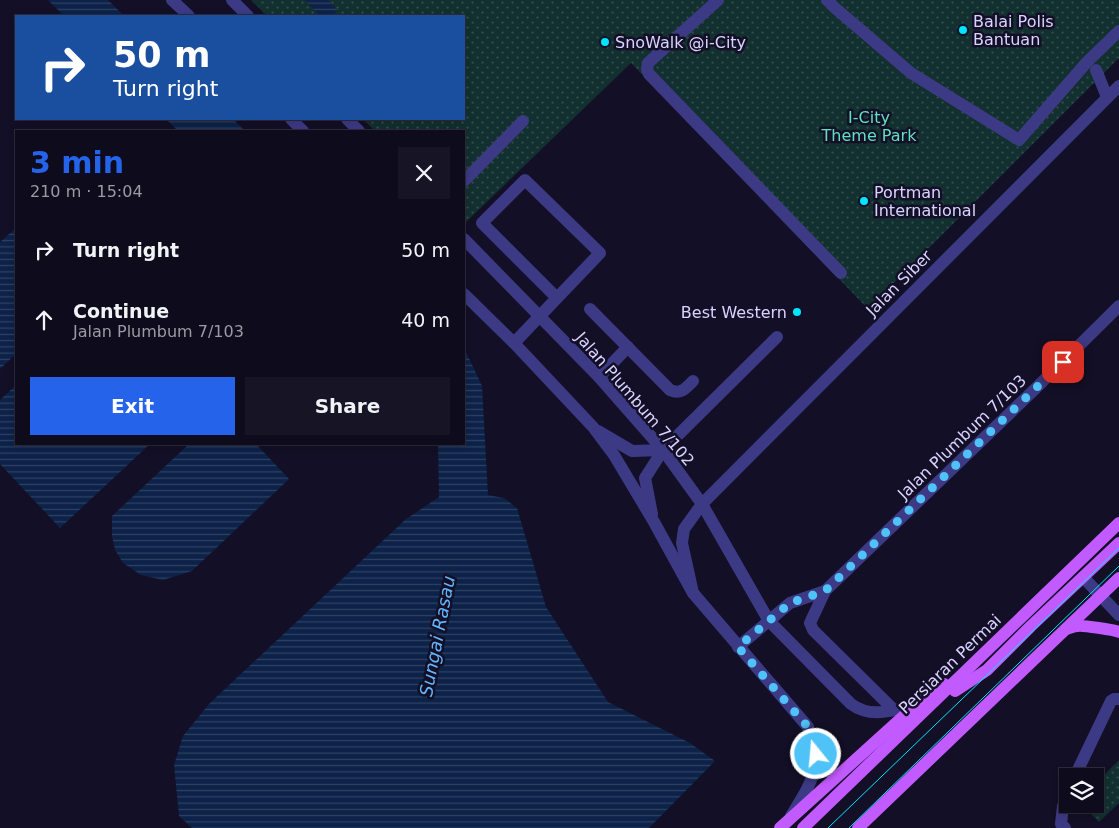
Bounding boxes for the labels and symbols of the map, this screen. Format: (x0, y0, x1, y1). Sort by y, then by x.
place label: Balai Polis Bantuan (973, 12, 1054, 49)
marker: Balai Polis Bantuan (957, 24, 969, 36)
place label: SnoWalk @i-City (615, 33, 746, 52)
marker: SnoWalk @i-City (599, 36, 611, 48)
park label: I-City Theme Park (821, 108, 917, 145)
place label: Portman International (874, 183, 976, 220)
marker: Portman International (858, 195, 870, 207)
street label: Jalan Siber (861, 246, 936, 321)
place label: Best Western (681, 303, 787, 322)
marker: Best Western (791, 306, 803, 318)
street label: Jalan Plumbum 7/102 (571, 328, 698, 470)
pin (1042, 341, 1084, 383)
street label: Jalan Plumbum 7/103 (893, 371, 1030, 504)
water label: Sungai Rasau (415, 574, 459, 698)
street label: Persiaran Permai (895, 610, 1005, 718)
position arrow (789, 727, 841, 779)

